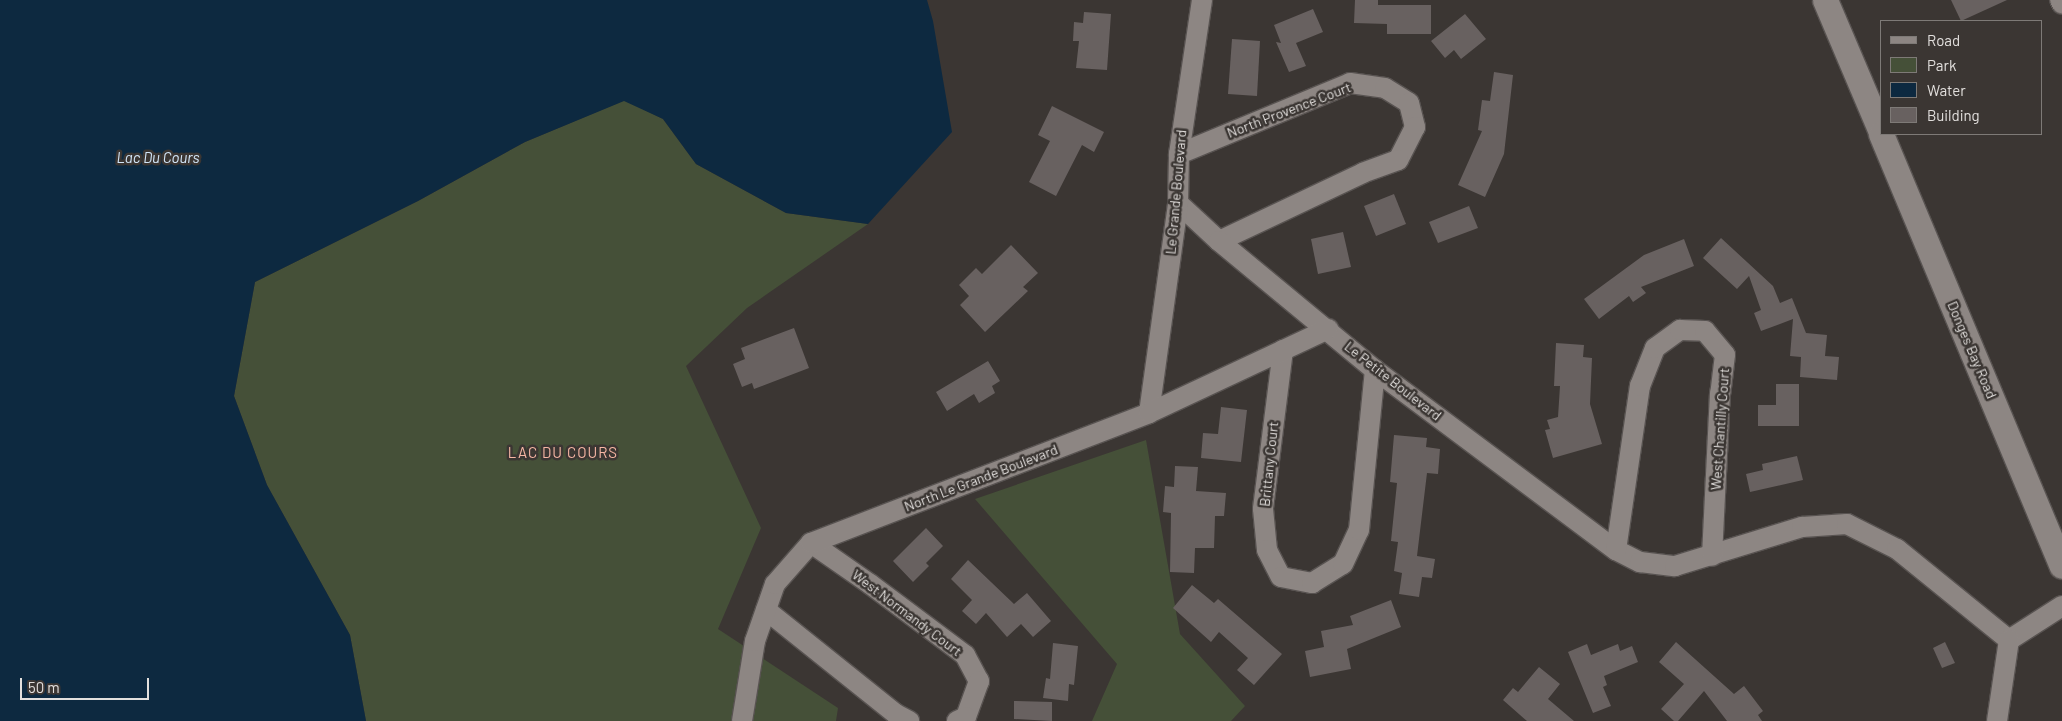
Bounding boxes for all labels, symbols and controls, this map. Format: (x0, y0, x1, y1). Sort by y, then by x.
legend (1880, 20, 2042, 135)
text: Road (1927, 31, 1960, 49)
text: Park (1927, 56, 1956, 74)
street label: North Provence Court (1225, 79, 1353, 141)
text: Water (1927, 81, 1966, 99)
text: Building (1927, 106, 1980, 124)
street label: Le Grande Boulevard (1162, 129, 1190, 255)
water label: Lac Du Cours (117, 149, 199, 167)
street label: Donges Bay Road (1944, 299, 2000, 401)
street label: Le Petite Boulevard (1341, 338, 1445, 424)
street label: West Chantilly Court (1707, 367, 1733, 491)
street label: Brittany Court (1256, 421, 1282, 507)
street label: North Le Grande Boulevard (902, 441, 1060, 515)
district label: LAC DU COURS (506, 444, 620, 462)
street label: West Normandy Court (849, 566, 965, 660)
scale bar (22, 668, 151, 700)
text: 50 m (28, 678, 60, 696)

